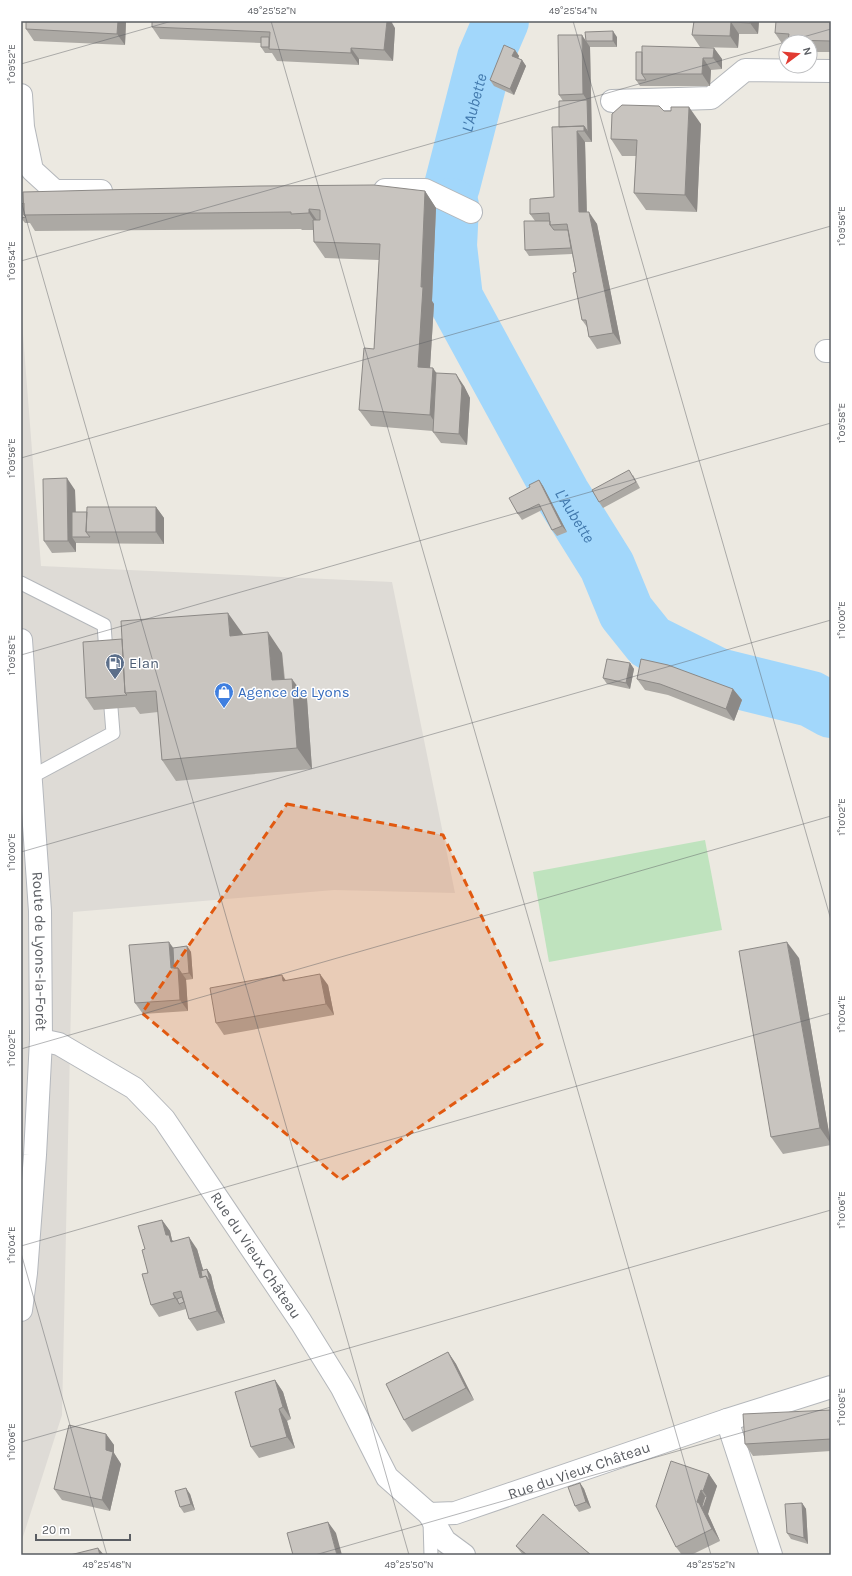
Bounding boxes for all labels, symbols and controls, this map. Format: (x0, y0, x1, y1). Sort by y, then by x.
text: 49°25'52"N (248, 5, 296, 17)
text: 49°25'54"N (549, 5, 597, 17)
north arrow (778, 34, 818, 74)
text: 1°09'52"E (6, 44, 18, 84)
text: N (800, 46, 814, 57)
water label: L'Aubette (457, 71, 491, 134)
text: 1°09'56"E (836, 206, 848, 246)
text: 1°09'54"E (6, 241, 18, 281)
text: 1°09'58"E (836, 403, 848, 443)
text: 1°09'56"E (6, 438, 18, 478)
water label: L'Aubette (551, 486, 599, 547)
text: 1°10'00"E (836, 601, 848, 639)
text: 1°09'58"E (6, 635, 18, 675)
fuel station icon: Elan (104, 652, 126, 680)
place label: Elan (129, 654, 159, 672)
shop icon: Agence de Lyons (213, 681, 235, 709)
place label: Agence de Lyons (238, 683, 350, 701)
text: 1°10'02"E (836, 798, 848, 836)
text: 1°10'00"E (6, 833, 18, 871)
street label: Route de Lyons-la-Forêt (28, 871, 50, 1032)
text: 1°10'04"E (836, 995, 848, 1033)
text: 1°10'02"E (6, 1029, 18, 1067)
street label: Rue du Vieux Château (207, 1188, 305, 1322)
text: 1°10'06"E (836, 1191, 848, 1229)
text: 1°10'04"E (6, 1226, 18, 1264)
text: 1°10'08"E (836, 1388, 848, 1426)
text: 1°10'06"E (6, 1423, 18, 1461)
street label: Rue du Vieux Château (506, 1438, 653, 1503)
scale bar (36, 1516, 130, 1542)
text: 20 m (42, 1523, 70, 1537)
text: 49°25'48"N (82, 1559, 132, 1571)
text: 49°25'50"N (384, 1559, 434, 1571)
text: 49°25'52"N (687, 1559, 735, 1571)

